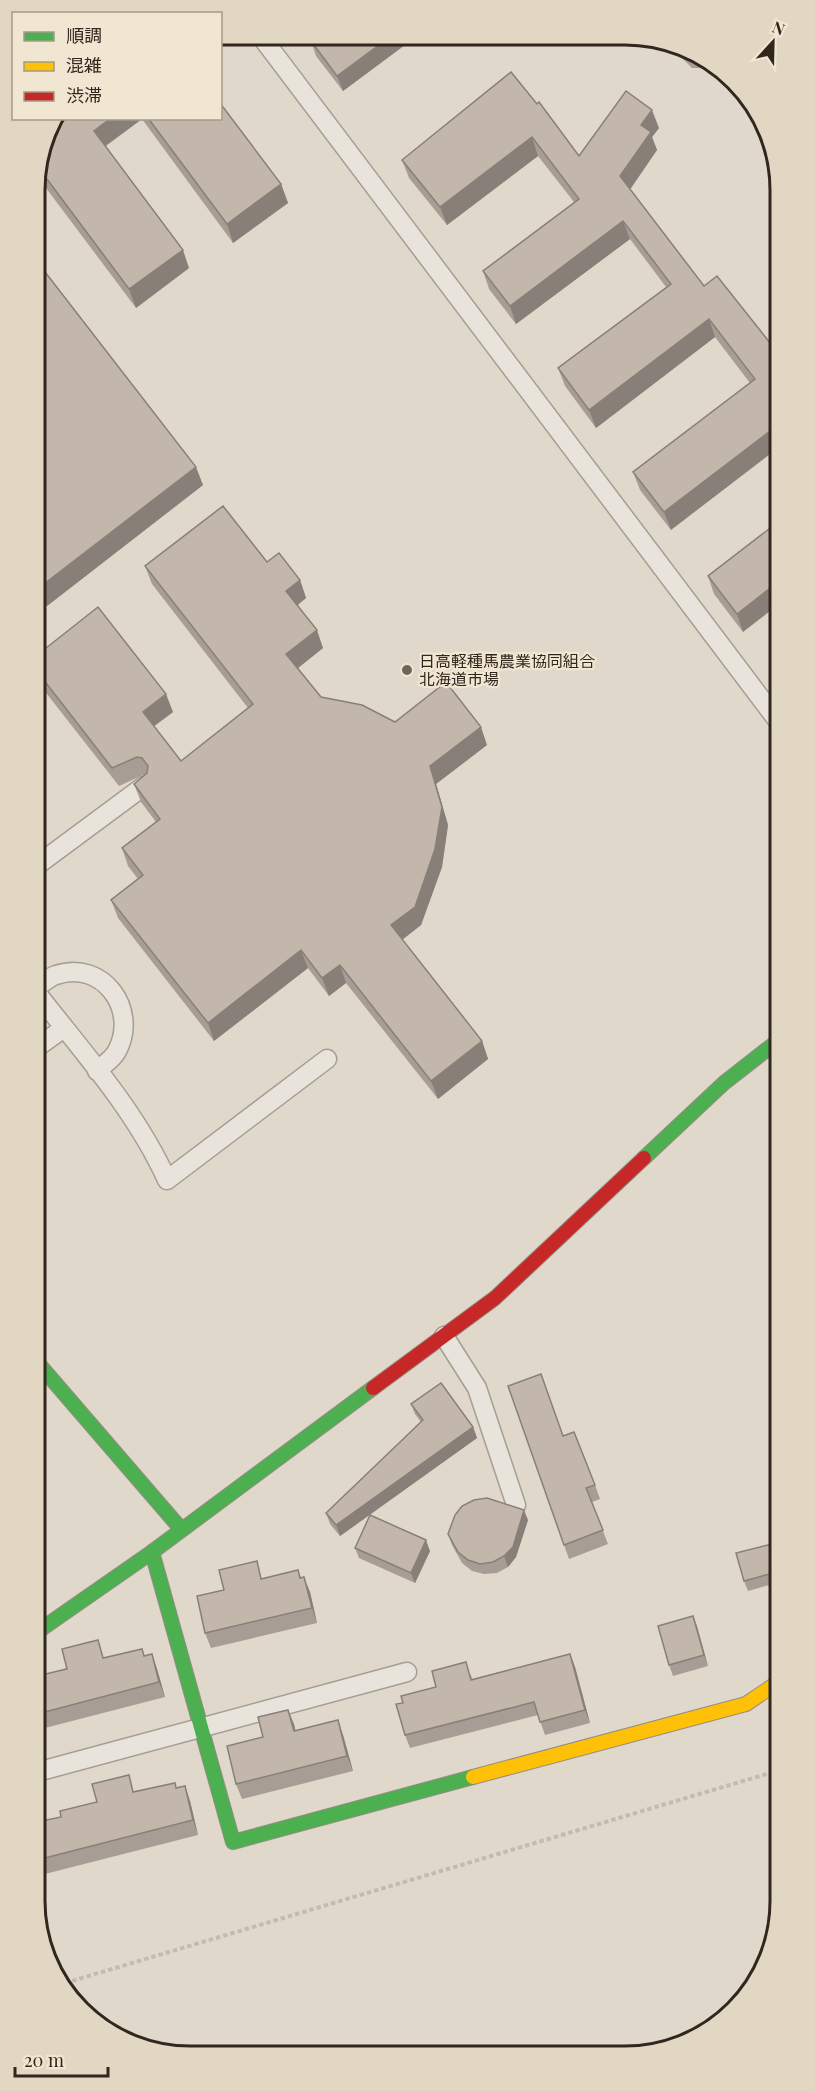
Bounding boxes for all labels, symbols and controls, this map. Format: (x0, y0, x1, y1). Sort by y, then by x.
legend (12, 12, 222, 120)
north arrow (743, 12, 803, 72)
text: N (770, 16, 789, 40)
text: 順調 (66, 23, 102, 47)
text: 混雑 (66, 53, 102, 77)
text: 渋滞 (66, 83, 102, 107)
place label: 日高軽種馬農業協同組合 北海道市場 (419, 650, 595, 689)
marker: 日高軽種馬農業協同組合 北海道市場 (400, 663, 414, 677)
scale bar (15, 2040, 108, 2078)
text: 20 m (24, 2048, 64, 2072)

